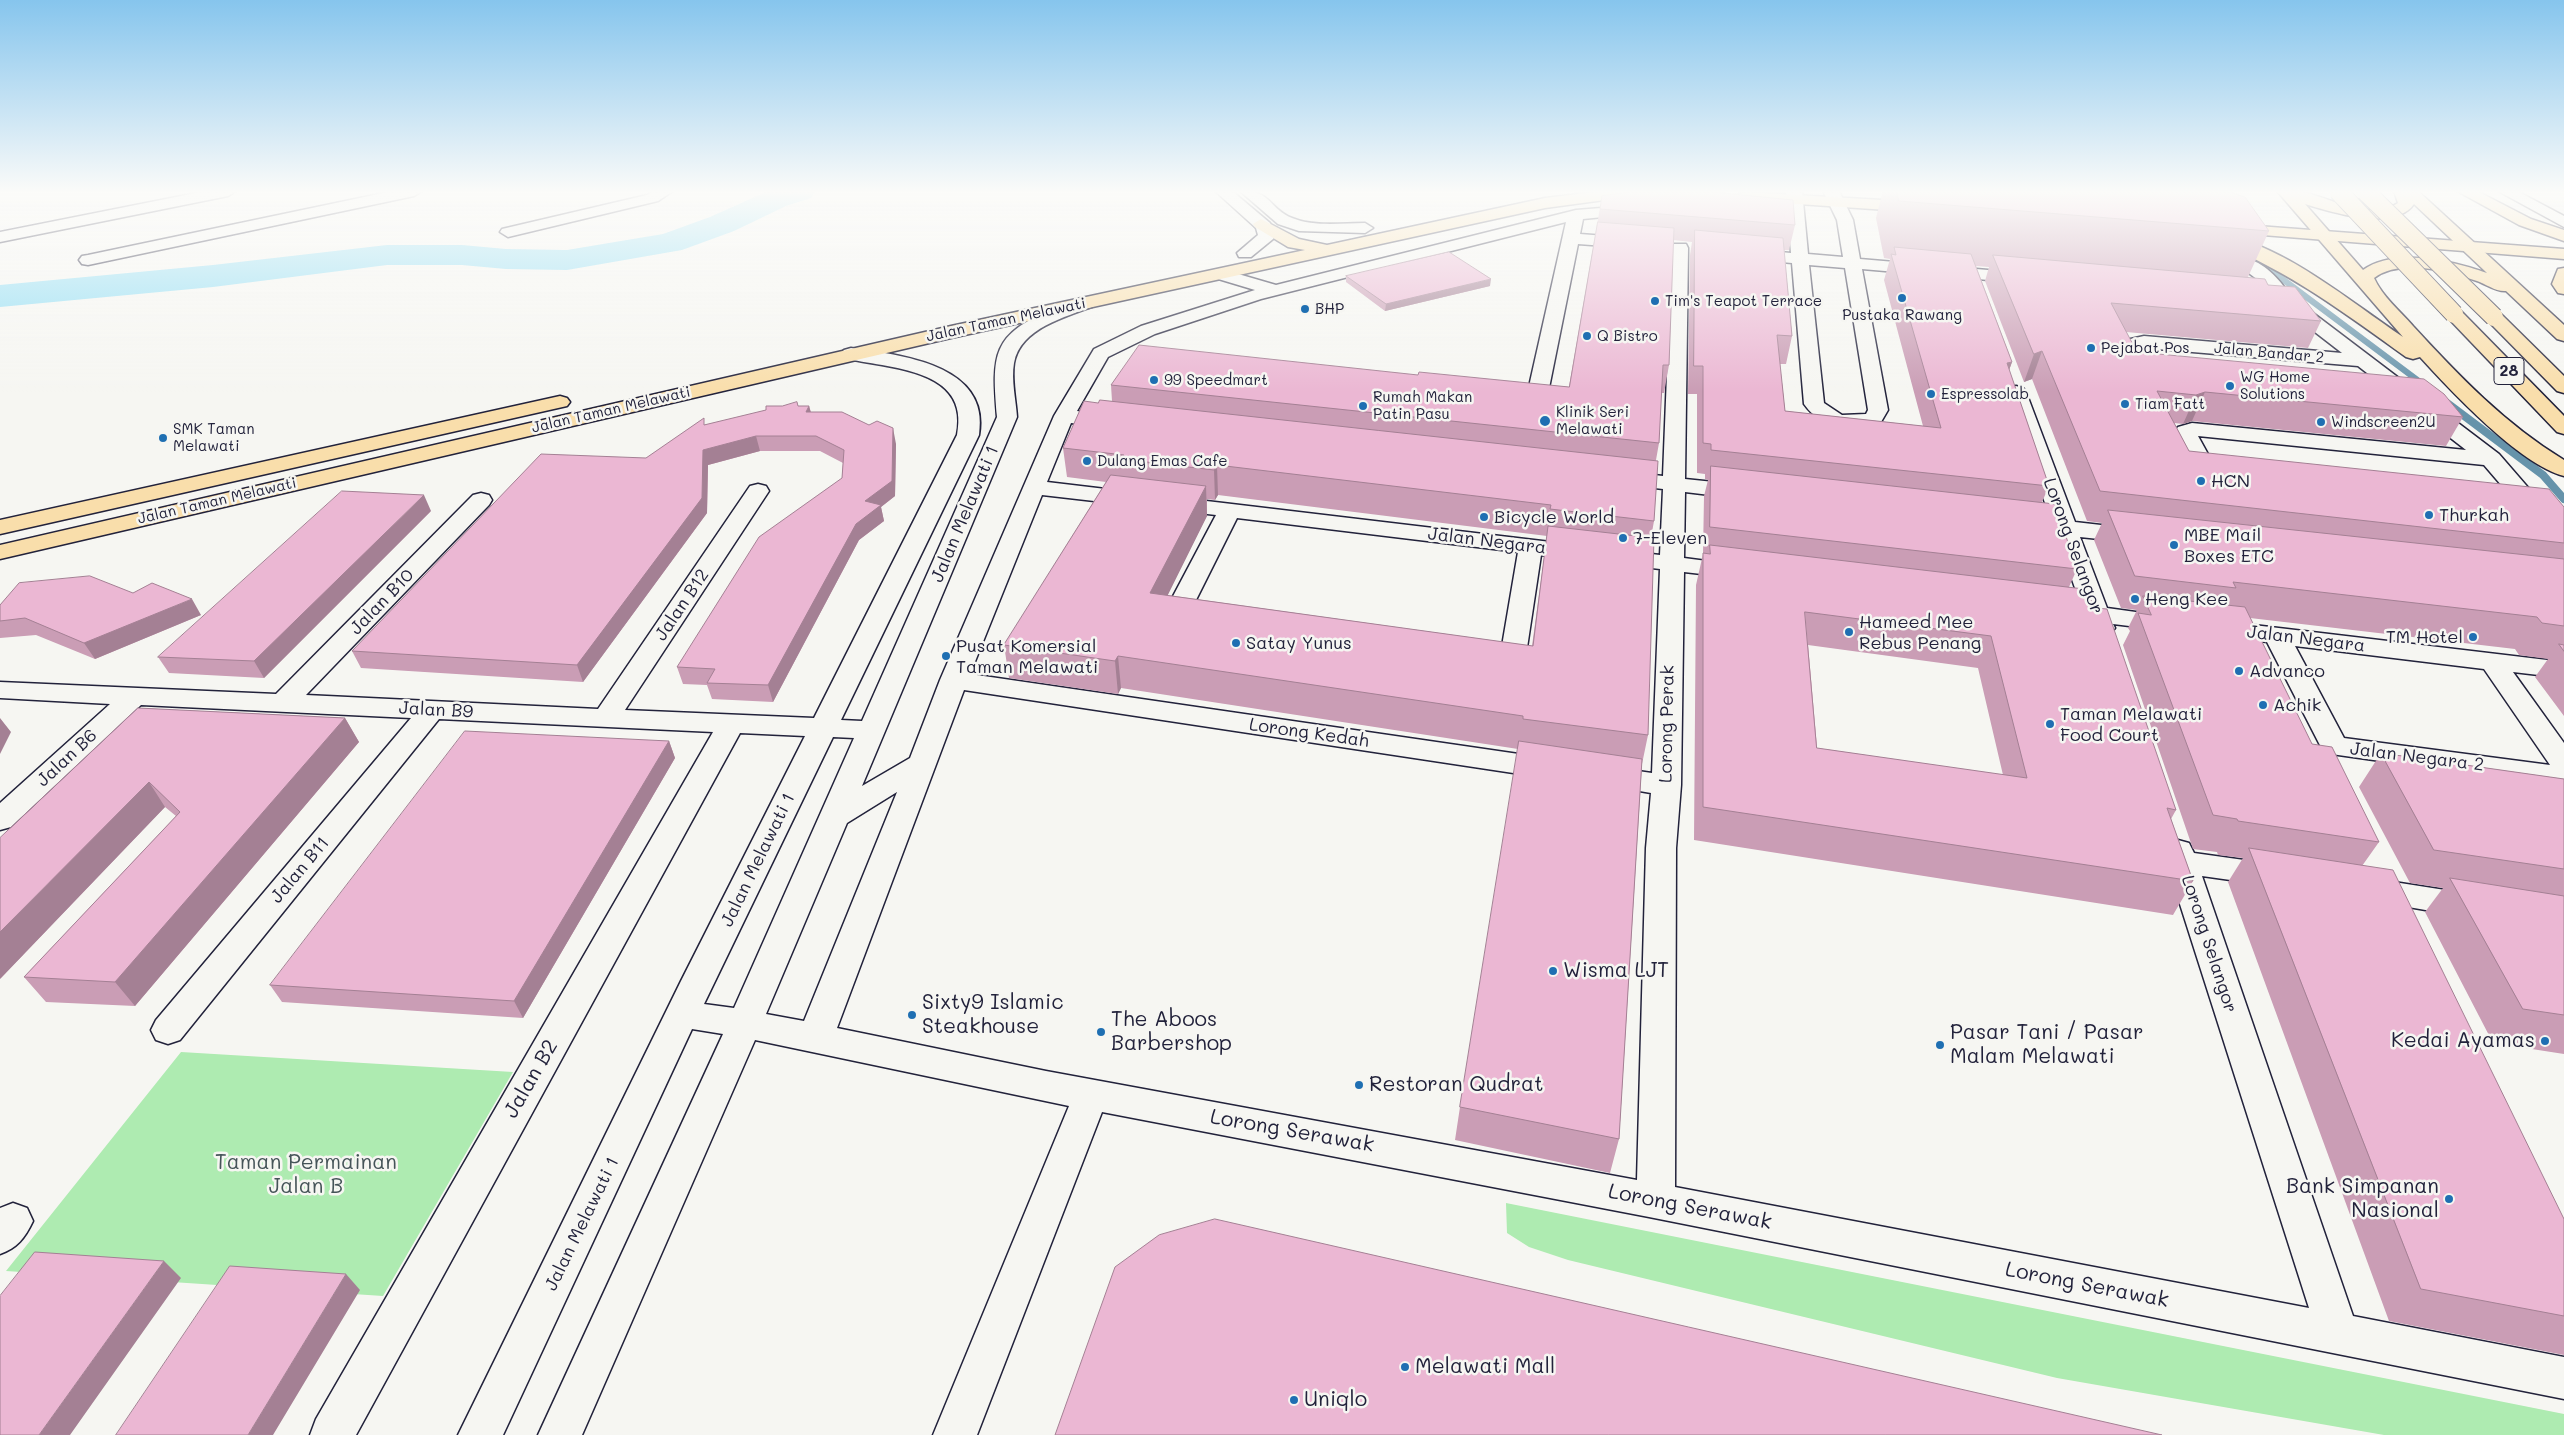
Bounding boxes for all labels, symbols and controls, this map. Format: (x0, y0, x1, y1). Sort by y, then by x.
place label: Tim's Teapot Terrace (1665, 292, 1822, 310)
marker: Pustaka Rawang (1896, 292, 1908, 304)
street label: Jalan Taman Melawati (925, 294, 1087, 346)
marker: Tim's Teapot Terrace (1649, 295, 1661, 307)
place label: BHP (1315, 300, 1344, 318)
marker: BHP (1299, 303, 1311, 315)
place label: Pustaka Rawang (1842, 306, 1962, 324)
place label: Q Bistro (1597, 327, 1658, 345)
marker: Q Bistro (1581, 330, 1593, 342)
place label: Pejabat Pos (2101, 339, 2189, 357)
street label: Jalan Bandar 2 (2213, 339, 2325, 367)
marker: Pejabat Pos (2085, 342, 2097, 354)
road number: 28 (2494, 358, 2524, 384)
place label: WG Home Solutions (2240, 368, 2310, 403)
place label: 99 Speedmart (1164, 371, 1268, 389)
marker: 99 Speedmart (1148, 374, 1160, 386)
marker: WG Home Solutions (2224, 380, 2236, 392)
street label: Jalan Taman Melawati (530, 383, 692, 437)
place label: Espressolab (1941, 385, 2029, 403)
place label: Rumah Makan Patin Pasu (1373, 388, 1472, 423)
marker: Espressolab (1925, 388, 1937, 400)
place label: Tiam Fatt (2135, 395, 2205, 413)
marker: Tiam Fatt (2119, 398, 2131, 410)
marker: Rumah Makan Patin Pasu (1357, 400, 1369, 412)
place label: Klinik Seri Melawati (1556, 403, 1629, 438)
place label: Windscreen2U (2331, 413, 2435, 431)
marker: Klinik Seri Melawati (1538, 414, 1552, 428)
marker: Windscreen2U (2315, 416, 2327, 428)
place label: SMK Taman Melawati (173, 420, 255, 455)
marker: SMK Taman Melawati (157, 432, 169, 444)
street label: Jalan Melawati 1 (926, 442, 1004, 586)
place label: Dulang Emas Cafe (1097, 452, 1228, 470)
marker: Dulang Emas Cafe (1081, 455, 1093, 467)
place label: HCN (2211, 470, 2250, 492)
street label: Jalan Taman Melawati (136, 474, 298, 528)
street label: Lorong Selangor (2038, 475, 2108, 617)
marker: HCN (2195, 475, 2207, 487)
place label: Thurkah (2439, 504, 2509, 526)
place label: Bicycle World (1494, 506, 1614, 528)
marker: Thurkah (2423, 509, 2435, 521)
marker: Bicycle World (1478, 511, 1490, 523)
street label: Jalan Negara (1427, 523, 1547, 559)
place label: MBE Mail Boxes ETC (2184, 524, 2274, 566)
place label: 7-Eleven (1633, 527, 1707, 549)
marker: 7-Eleven (1617, 532, 1629, 544)
marker: MBE Mail Boxes ETC (2168, 539, 2180, 551)
street label: Jalan B10 (345, 565, 419, 639)
street label: Jalan B12 (650, 565, 714, 645)
place label: Heng Kee (2145, 588, 2228, 610)
marker: Heng Kee (2129, 593, 2141, 605)
place label: Hameed Mee Rebus Penang (1859, 611, 1981, 654)
street label: Jalan Negara (2246, 621, 2366, 657)
marker: Hameed Mee Rebus Penang (1843, 626, 1855, 638)
place label: TM Hotel (2386, 626, 2463, 648)
marker: TM Hotel (2467, 631, 2479, 643)
place label: Satay Yunus (1246, 632, 1352, 654)
place label: Pusat Komersial Taman Melawati (956, 635, 1098, 678)
marker: Satay Yunus (1230, 637, 1242, 649)
marker: Pusat Komersial Taman Melawati (940, 650, 952, 662)
place label: Advanco (2249, 660, 2325, 682)
street label: Lorong Perak (1655, 665, 1679, 783)
marker: Advanco (2233, 665, 2245, 677)
place label: Achik (2273, 694, 2321, 716)
street label: Jalan B9 (398, 697, 474, 723)
marker: Achik (2257, 699, 2269, 711)
place label: Taman Melawati Food Court (2060, 703, 2202, 746)
street label: Lorong Kedah (1248, 714, 1370, 752)
marker: Taman Melawati Food Court (2044, 718, 2056, 730)
street label: Jalan B6 (32, 725, 102, 791)
street label: Jalan Negara 2 (2349, 738, 2485, 776)
street label: Jalan Melawati 1 (716, 790, 800, 930)
street label: Jalan B11 (266, 832, 334, 908)
street label: Lorong Selangor (2177, 873, 2241, 1015)
place label: Wisma LJT (1563, 958, 1669, 984)
marker: Wisma LJT (1547, 965, 1559, 977)
place label: Sixty9 Islamic Steakhouse (922, 990, 1064, 1040)
place label: The Aboos Barbershop (1111, 1007, 1232, 1057)
marker: Sixty9 Islamic Steakhouse (906, 1009, 918, 1021)
place label: Pasar Tani / Pasar Malam Melawati (1950, 1020, 2144, 1070)
marker: The Aboos Barbershop (1095, 1026, 1107, 1038)
place label: Kedai Ayamas (2391, 1028, 2535, 1054)
street label: Jalan B2 (499, 1035, 563, 1123)
marker: Kedai Ayamas (2539, 1035, 2551, 1047)
marker: Pasar Tani / Pasar Malam Melawati (1934, 1039, 1946, 1051)
place label: Restoran Qudrat (1369, 1072, 1543, 1098)
marker: Restoran Qudrat (1353, 1079, 1365, 1091)
street label: Lorong Serawak (1208, 1104, 1376, 1158)
park label: Taman Permainan Jalan B (215, 1150, 397, 1200)
street label: Jalan Melawati 1 (540, 1154, 624, 1294)
place label: Bank Simpanan Nasional (2286, 1174, 2439, 1224)
street label: Lorong Serawak (1606, 1179, 1774, 1235)
marker: Bank Simpanan Nasional (2443, 1193, 2455, 1205)
street label: Lorong Serawak (2003, 1257, 2171, 1313)
place label: Melawati Mall (1415, 1354, 1555, 1380)
marker: Melawati Mall (1399, 1361, 1411, 1373)
place label: Uniqlo (1304, 1387, 1367, 1413)
marker: Uniqlo (1288, 1394, 1300, 1406)

